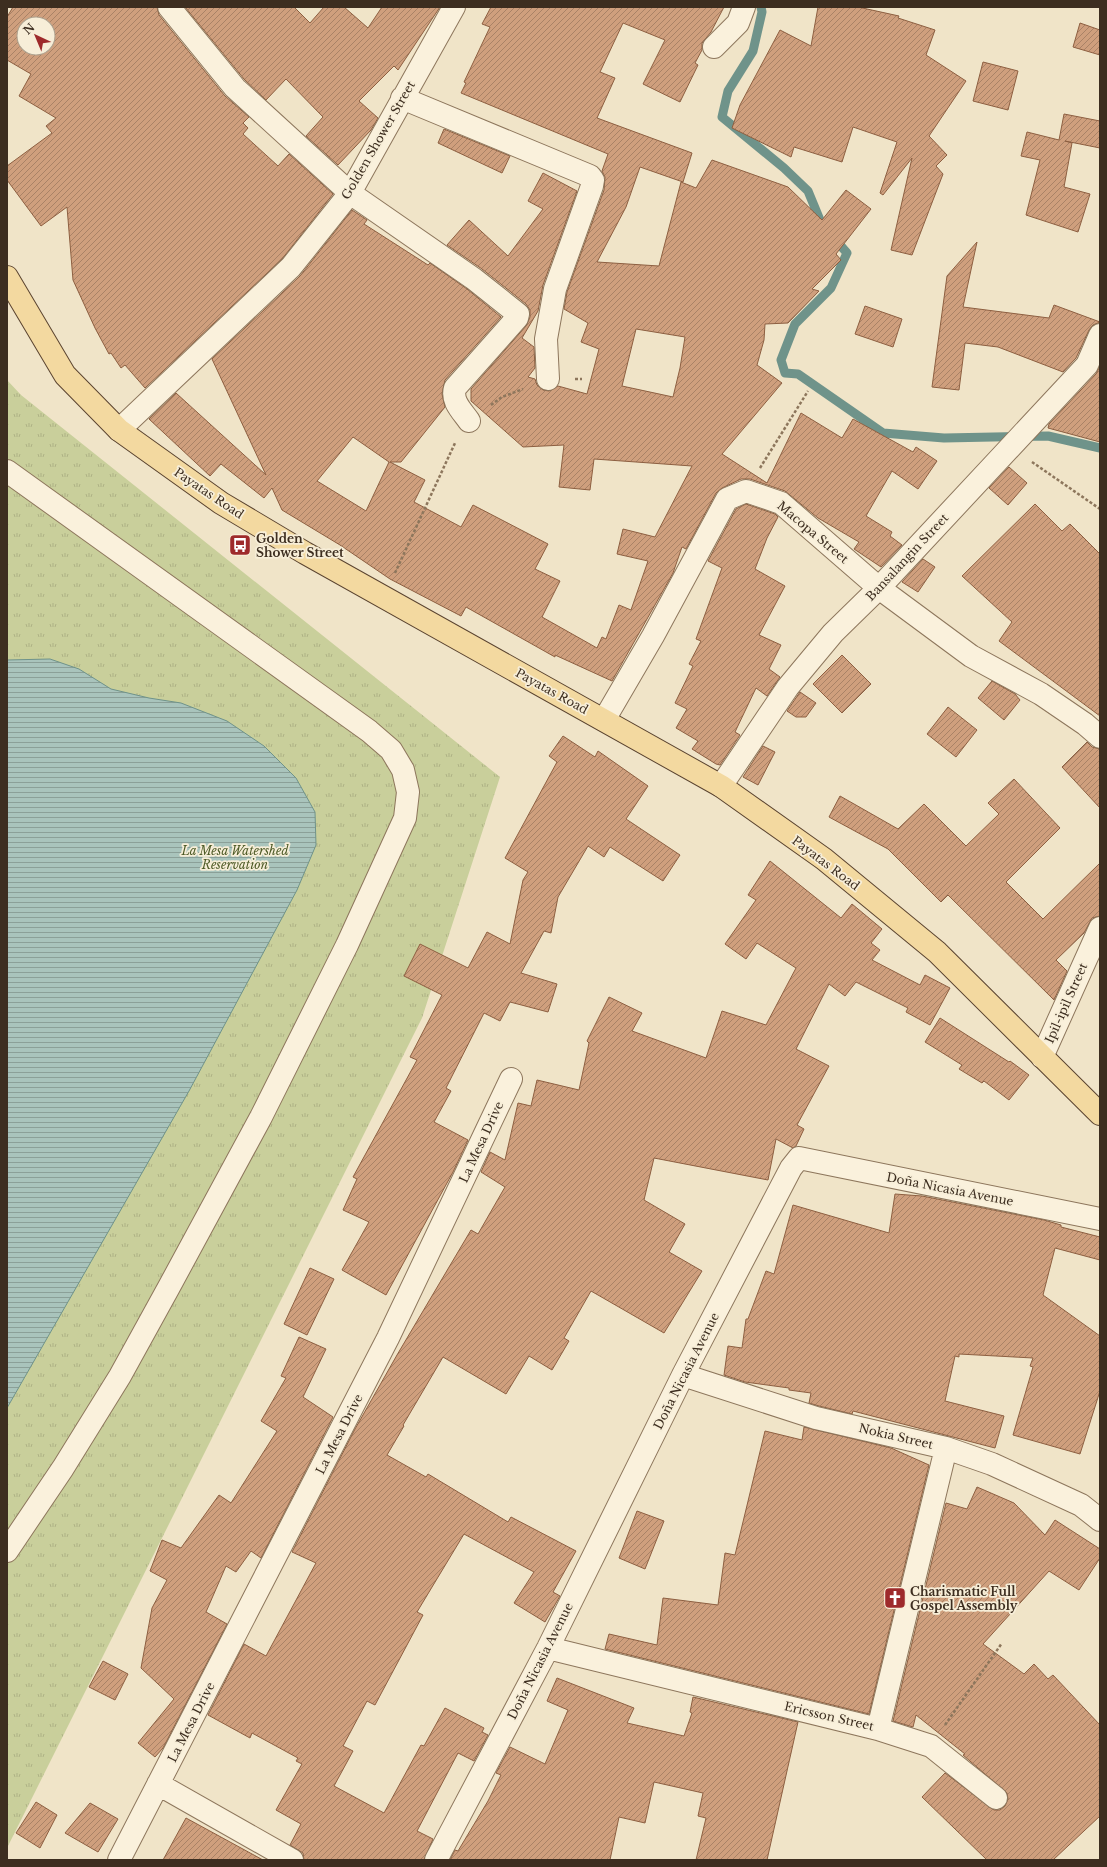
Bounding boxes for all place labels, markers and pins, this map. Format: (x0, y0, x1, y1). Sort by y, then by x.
place label: Golden Shower Street (256, 531, 344, 560)
bus stop icon: Golden Shower Street (227, 532, 253, 558)
place label: Charismatic Full Gospel Assembly (910, 1584, 1018, 1613)
church icon: Charismatic Full Gospel Assembly (882, 1585, 908, 1611)

